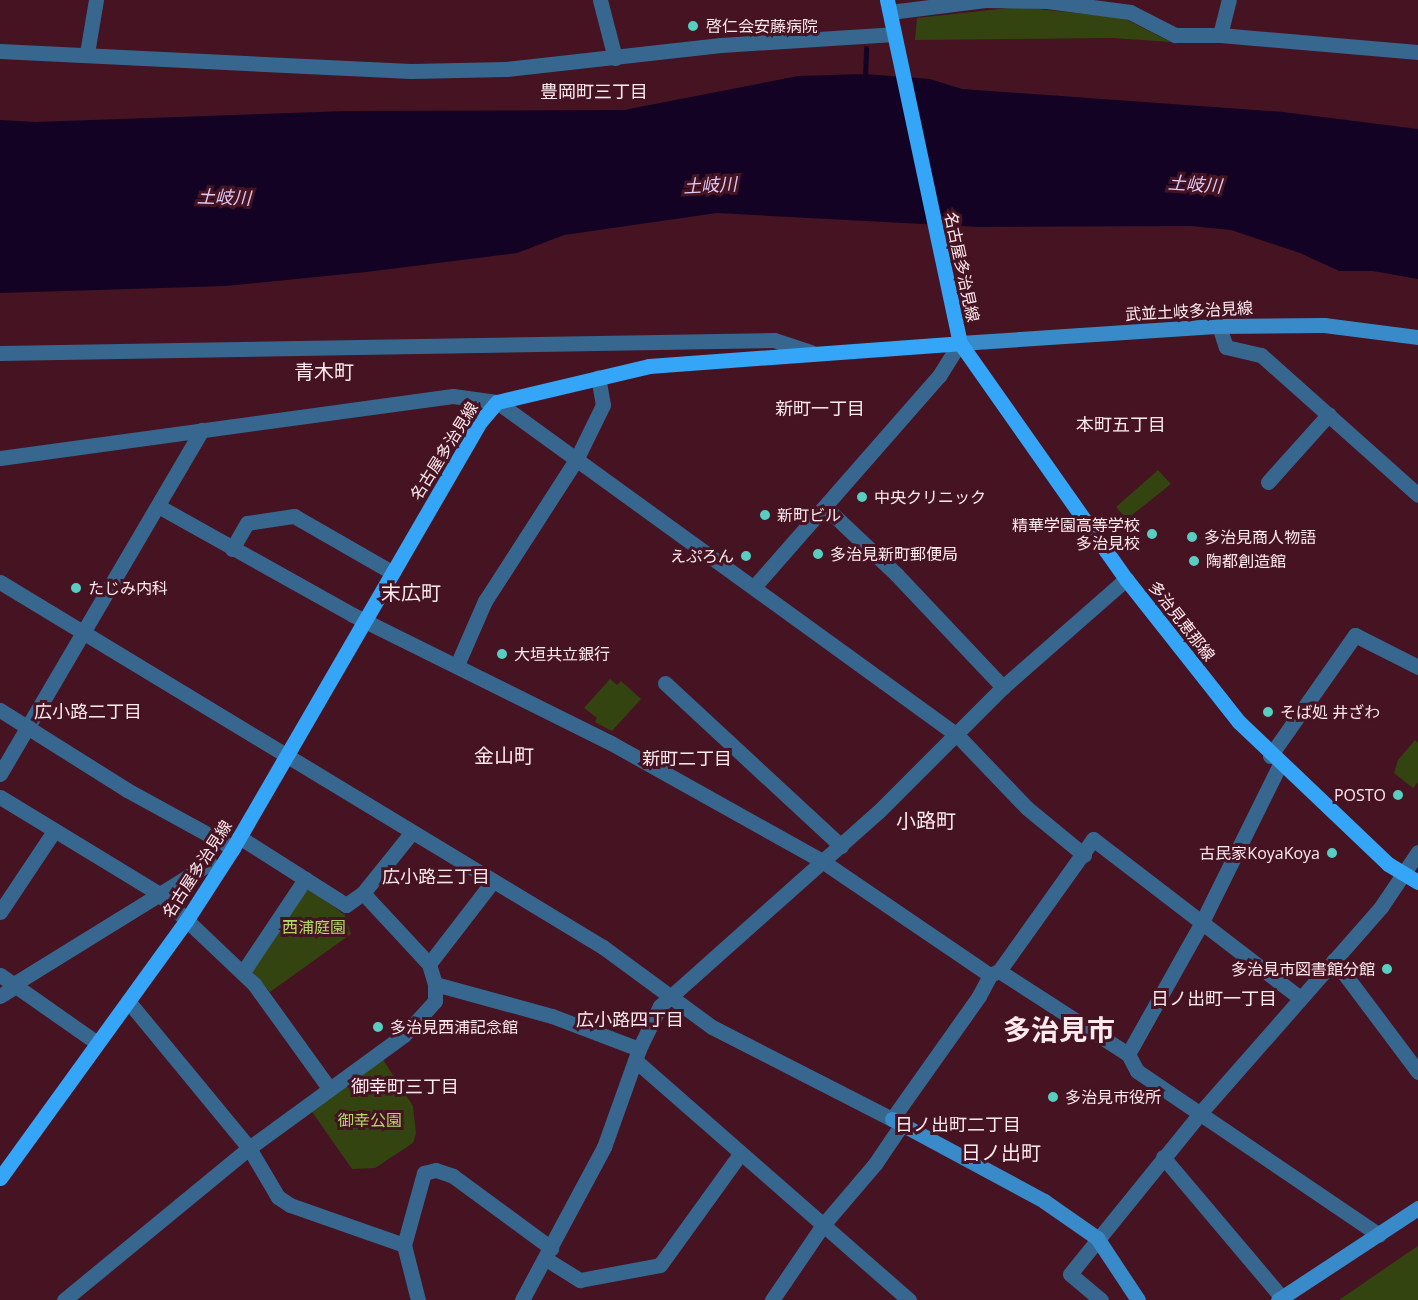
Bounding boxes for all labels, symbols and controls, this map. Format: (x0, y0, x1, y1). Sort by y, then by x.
place label: 啓仁会安藤病院 (706, 16, 818, 36)
marker: 啓仁会安藤病院 (684, 17, 702, 35)
district label: 豊岡町三丁目 (540, 80, 648, 102)
water label: 土岐川 (1167, 171, 1223, 197)
water label: 土岐川 (682, 173, 738, 197)
water label: 土岐川 (197, 185, 251, 209)
street label: 名古屋多治見線 (941, 210, 983, 324)
street label: 武並土岐多治見線 (1125, 298, 1253, 324)
district label: 青木町 (294, 359, 354, 383)
district label: 新町一丁目 (775, 397, 865, 419)
street label: 名古屋多治見線 (406, 398, 482, 504)
district label: 本町五丁目 (1076, 413, 1166, 435)
place label: 中央クリニック (874, 487, 986, 507)
marker: 中央クリニック (855, 490, 869, 504)
place label: 新町ビル (777, 505, 841, 525)
marker: 新町ビル (758, 508, 772, 522)
place label: 精華学園高等学校 多治見校 (1012, 515, 1140, 553)
marker: 精華学園高等学校 多治見校 (1145, 527, 1159, 541)
place label: 多治見商人物語 (1204, 527, 1316, 547)
marker: 多治見商人物語 (1185, 530, 1199, 544)
place label: 多治見新町郵便局 (830, 544, 958, 564)
place label: えぷろん (670, 546, 734, 566)
marker: 多治見新町郵便局 (811, 547, 825, 561)
marker: えぷろん (739, 549, 753, 563)
place label: 陶都創造館 (1206, 551, 1286, 571)
marker: 陶都創造館 (1187, 554, 1201, 568)
street label: 多治見恵那線 (1145, 577, 1219, 665)
place label: たじみ内科 (88, 578, 168, 598)
district label: 末広町 (381, 580, 441, 604)
marker: たじみ内科 (69, 581, 83, 595)
place label: 大垣共立銀行 (514, 644, 610, 664)
marker: 大垣共立銀行 (495, 647, 509, 661)
district label: 広小路二丁目 (34, 700, 142, 722)
place label: そば処 井ざわ (1280, 702, 1380, 722)
marker: そば処 井ざわ (1261, 705, 1275, 719)
district label: 金山町 (474, 743, 534, 767)
district label: 新町二丁目 (642, 747, 732, 769)
place label: POSTO (1334, 785, 1386, 805)
marker: POSTO (1391, 788, 1405, 802)
district label: 小路町 (896, 808, 956, 832)
street label: 名古屋多治見線 (158, 817, 236, 921)
place label: 古民家KoyaKoya (1199, 843, 1320, 863)
marker: 古民家KoyaKoya (1325, 846, 1339, 860)
district label: 広小路三丁目 (382, 865, 490, 887)
park label: 西浦庭園 (282, 917, 346, 937)
place label: 多治見市図書館分館 (1231, 959, 1375, 979)
marker: 多治見市図書館分館 (1380, 962, 1394, 976)
district label: 日ノ出町一丁目 (1151, 987, 1277, 1009)
district label: 広小路四丁目 (576, 1008, 684, 1030)
district label: 多治見市 (1003, 1012, 1115, 1046)
place label: 多治見西浦記念館 (390, 1017, 518, 1037)
marker: 多治見西浦記念館 (371, 1020, 385, 1034)
district label: 御幸町三丁目 (351, 1075, 459, 1097)
place label: 多治見市役所 (1065, 1087, 1161, 1107)
marker: 多治見市役所 (1046, 1090, 1060, 1104)
park label: 御幸公園 (338, 1110, 402, 1130)
district label: 日ノ出町二丁目 (895, 1113, 1021, 1135)
district label: 日ノ出町 (961, 1140, 1041, 1164)

